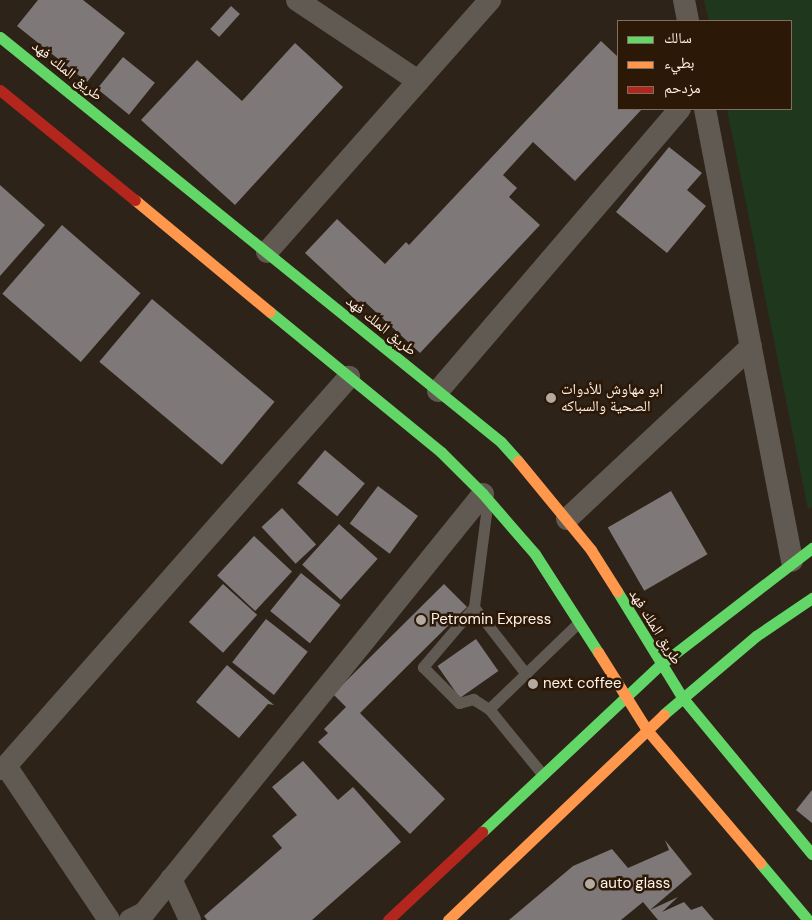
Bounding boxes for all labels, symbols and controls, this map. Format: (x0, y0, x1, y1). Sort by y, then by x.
legend (617, 20, 792, 110)
text: سالك (664, 28, 692, 48)
street label: طريق الملك فهد (28, 37, 106, 105)
text: بطيء (664, 53, 694, 73)
text: مزدحم (664, 78, 701, 98)
street label: طريق الملك فهد (342, 292, 420, 360)
place label: ابو مهاوش للأدوات الصحية والسباكه (561, 380, 663, 415)
marker: ابو مهاوش للأدوات الصحية والسباكه (545, 392, 557, 404)
street label: طريق الملك فهد (625, 586, 685, 668)
place label: Petromin Express (431, 611, 551, 629)
marker: Petromin Express (415, 614, 427, 626)
place label: next coffee (543, 675, 622, 693)
marker: next coffee (527, 678, 539, 690)
place label: auto glass (600, 875, 670, 893)
marker: auto glass (584, 878, 596, 890)

